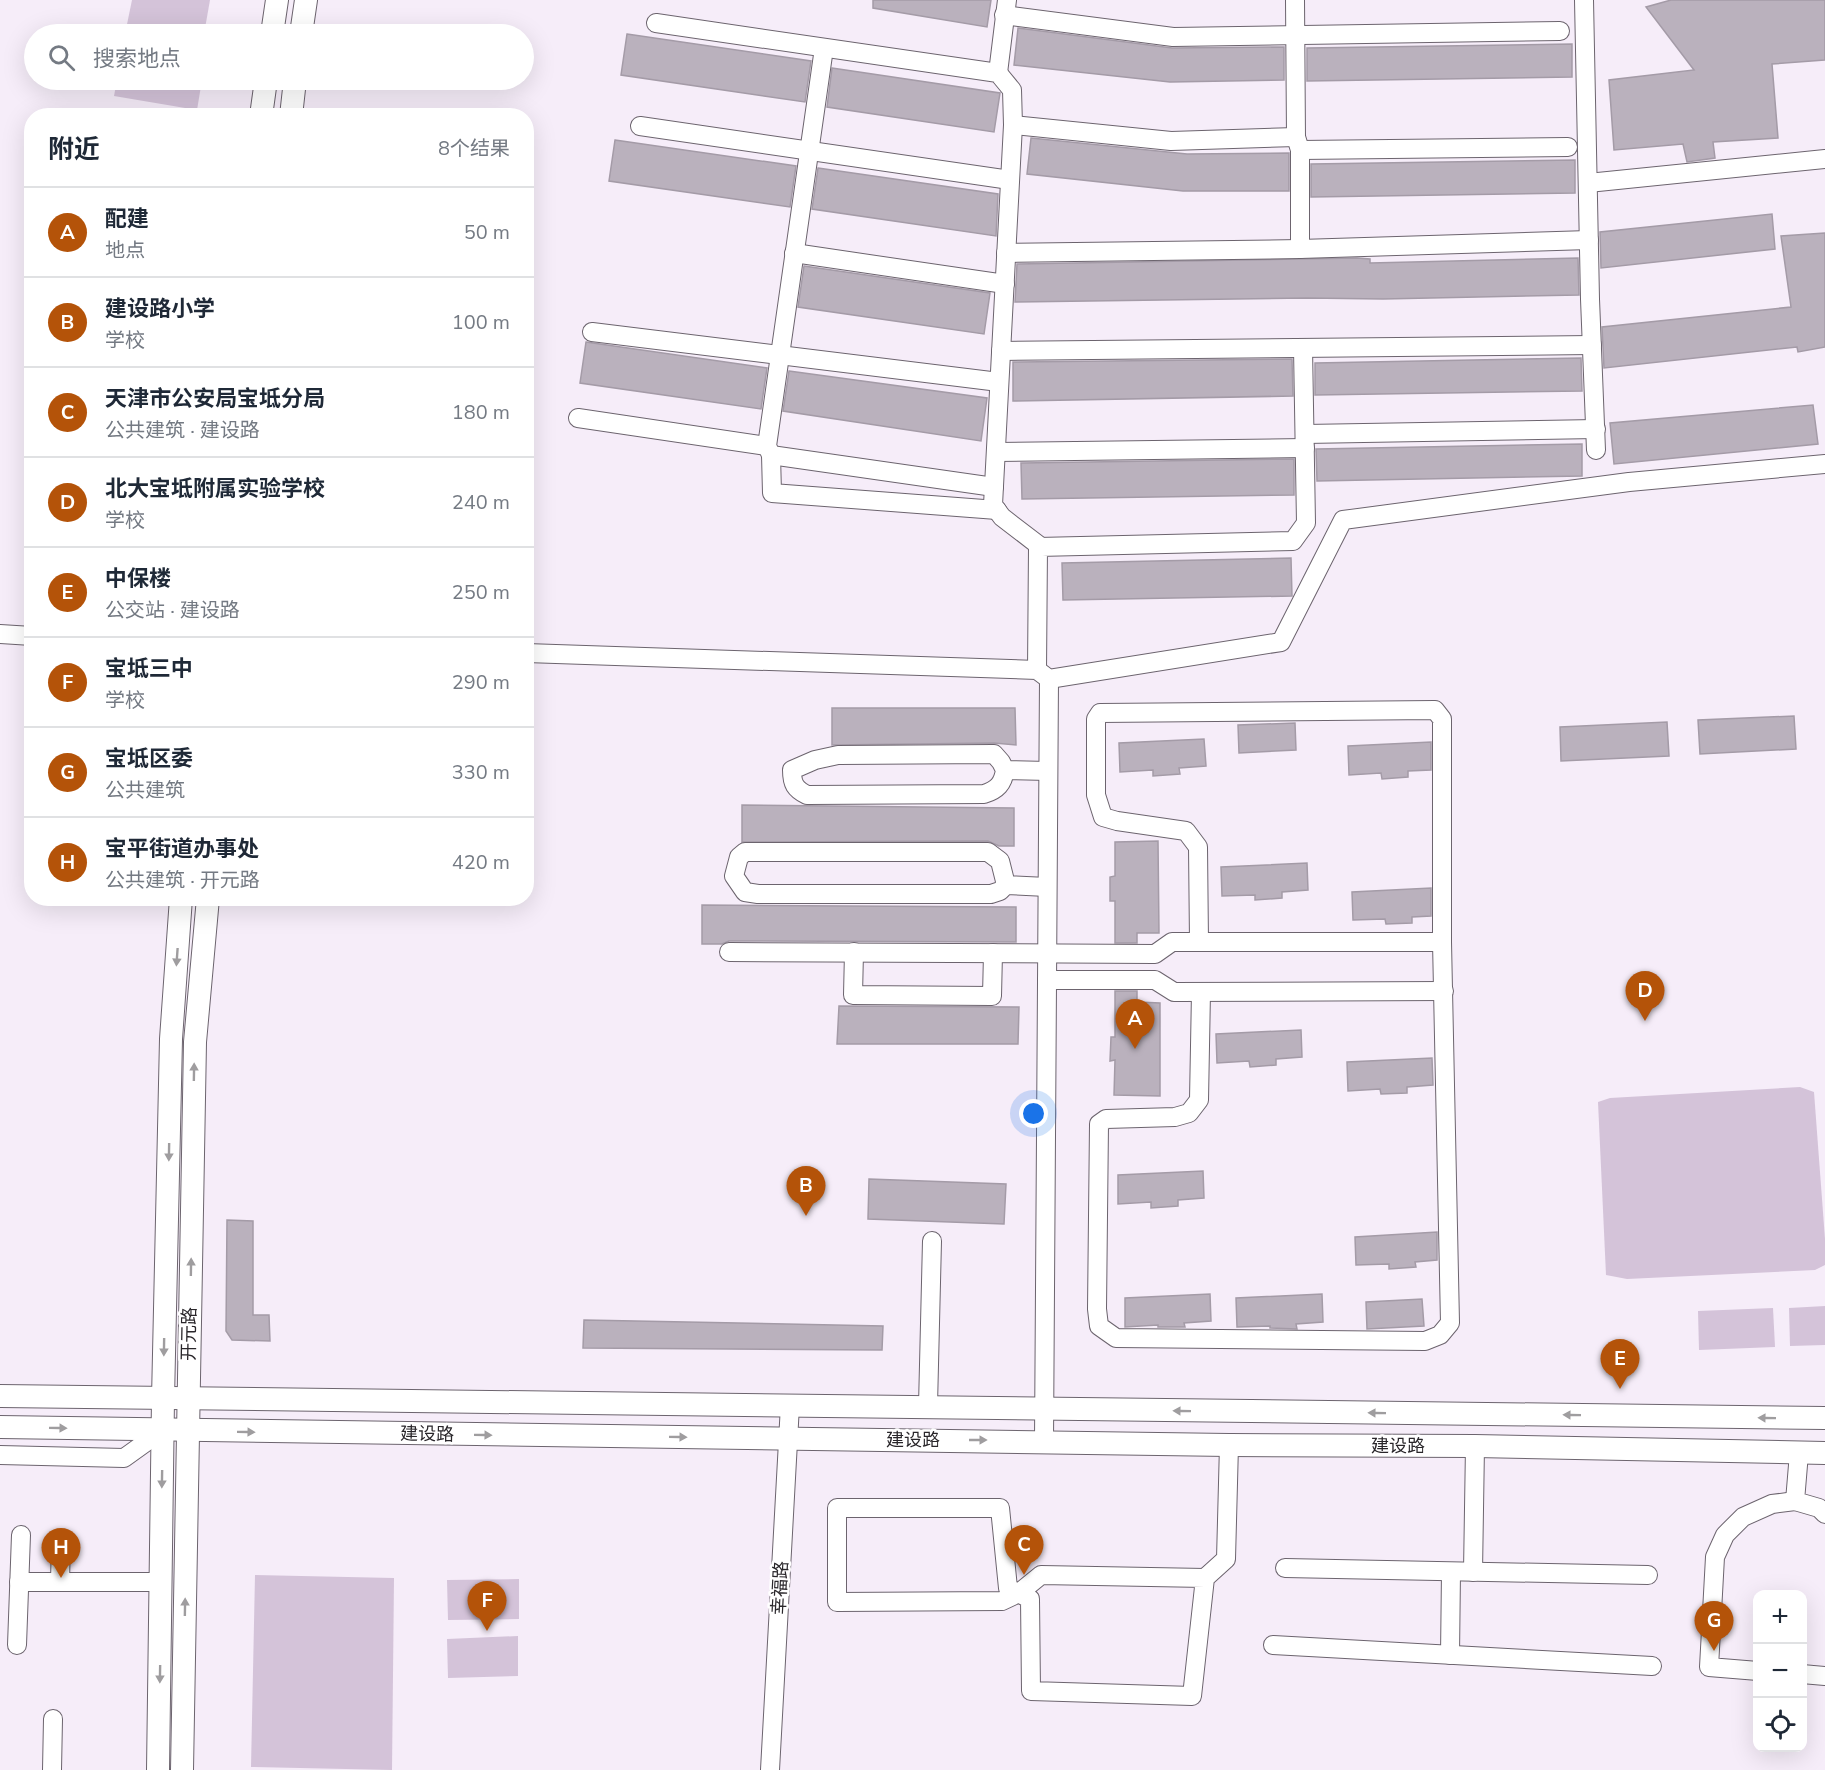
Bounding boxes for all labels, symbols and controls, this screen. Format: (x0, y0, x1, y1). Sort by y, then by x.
search box (24, 24, 534, 90)
icon: search (45, 41, 78, 74)
text: 搜索地点 (93, 44, 181, 74)
text: 附近 (48, 132, 100, 167)
text: 8个结果 (438, 135, 510, 162)
text: 配建 (105, 204, 149, 234)
text: A (60, 219, 75, 246)
text: 50 m (464, 219, 510, 246)
text: 地点 (105, 237, 145, 264)
text: 建设路小学 (105, 294, 215, 324)
text: B (61, 309, 74, 336)
text: 100 m (452, 309, 510, 336)
text: 学校 (105, 327, 145, 354)
text: 天津市公安局宝坻分局 (105, 384, 325, 414)
text: C (61, 399, 74, 426)
text: 180 m (452, 399, 510, 426)
text: 公共建筑 · 建设路 (105, 417, 260, 444)
text: 北大宝坻附属实验学校 (105, 474, 325, 504)
text: D (60, 489, 75, 516)
text: 240 m (452, 489, 510, 516)
text: 学校 (105, 507, 145, 534)
text: 中保楼 (105, 564, 171, 594)
text: E (62, 579, 73, 606)
text: 250 m (452, 579, 510, 606)
text: 公交站 · 建设路 (105, 597, 240, 624)
text: 宝坻三中 (105, 654, 193, 684)
text: F (62, 669, 73, 696)
text: 290 m (452, 669, 510, 696)
text: 学校 (105, 687, 145, 714)
text: 宝坻区委 (105, 744, 193, 774)
text: G (60, 759, 75, 786)
text: 330 m (452, 759, 510, 786)
text: 公共建筑 (105, 777, 185, 804)
text: 宝平街道办事处 (105, 834, 259, 864)
text: H (60, 849, 75, 876)
text: 420 m (452, 849, 510, 876)
text: 公共建筑 · 开元路 (105, 867, 260, 894)
one-way arrow (172, 947, 182, 966)
pin: D (1626, 972, 1664, 1021)
pin: A (1116, 1000, 1154, 1049)
one-way arrow (189, 1063, 199, 1082)
your location (1019, 1099, 1048, 1128)
one-way arrow (164, 1142, 173, 1161)
pin: B (786, 1166, 826, 1216)
one-way arrow (186, 1258, 195, 1277)
street label: 开元路 (177, 1307, 201, 1361)
one-way arrow (160, 1337, 169, 1356)
pin: E (1600, 1340, 1640, 1389)
one-way arrow (1172, 1406, 1191, 1416)
one-way arrow (1367, 1408, 1386, 1418)
one-way arrow (1562, 1411, 1581, 1420)
one-way arrow (1757, 1413, 1776, 1422)
street label: 建设路 (400, 1422, 454, 1446)
one-way arrow (49, 1423, 68, 1433)
one-way arrow (237, 1427, 256, 1436)
street label: 建设路 (886, 1428, 940, 1452)
one-way arrow (474, 1430, 493, 1439)
one-way arrow (669, 1432, 688, 1442)
street label: 建设路 (1371, 1434, 1425, 1458)
one-way arrow (969, 1435, 988, 1445)
one-way arrow (157, 1469, 167, 1488)
pin: C (1004, 1526, 1044, 1575)
pin: H (42, 1528, 80, 1578)
street label: 幸福路 (767, 1560, 793, 1616)
pin: F (468, 1582, 506, 1631)
map controls (1753, 1590, 1807, 1752)
button: + (1753, 1590, 1807, 1644)
one-way arrow (180, 1597, 190, 1616)
pin: G (1694, 1602, 1734, 1651)
button: − (1753, 1644, 1807, 1698)
one-way arrow (155, 1664, 165, 1683)
button: locate (1753, 1698, 1807, 1752)

